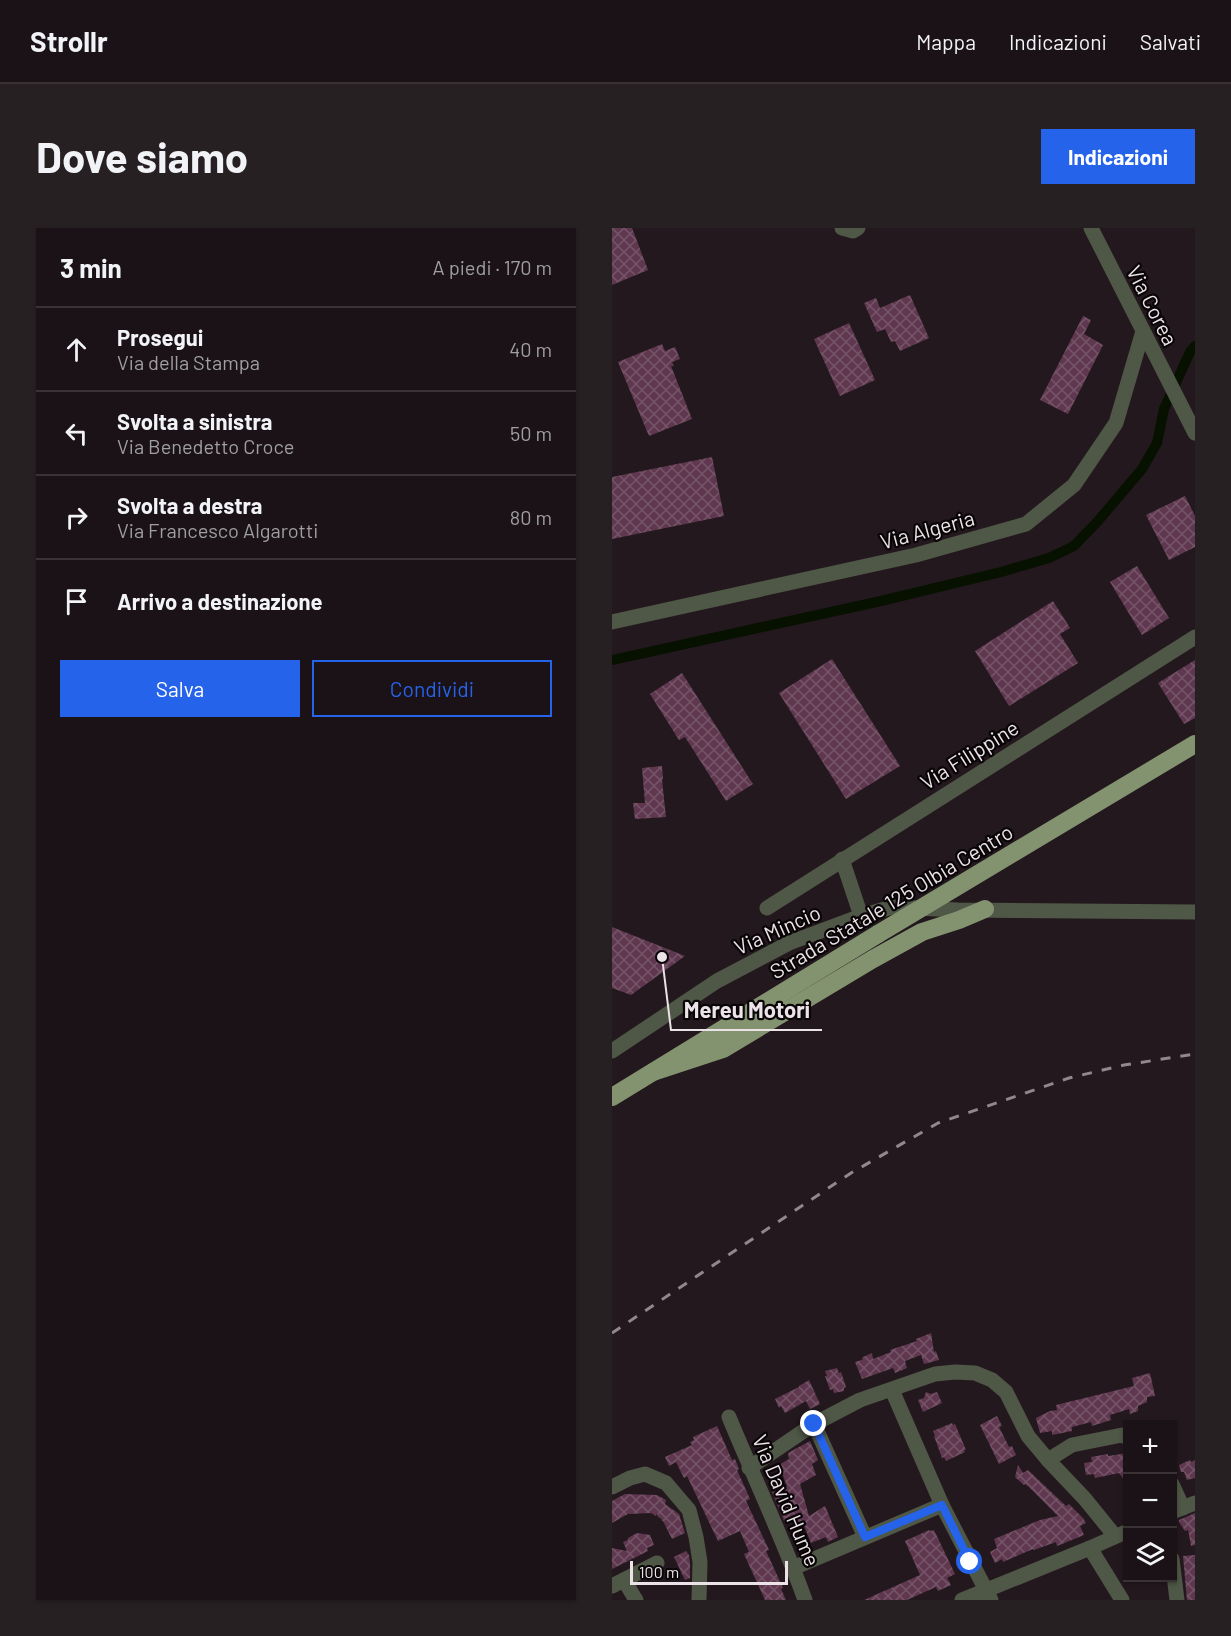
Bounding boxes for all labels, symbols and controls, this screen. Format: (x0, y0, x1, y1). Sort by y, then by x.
text: Strollr (30, 24, 108, 58)
text: Mappa (916, 29, 976, 54)
text: Indicazioni (1009, 29, 1107, 54)
text: Salvati (1140, 29, 1201, 54)
button: Indicazioni (1041, 129, 1195, 184)
text: Dove siamo (36, 131, 248, 181)
text: 3 min (60, 252, 122, 283)
text: A piedi · 170 m (433, 255, 552, 279)
street label: Via Corea (1122, 261, 1184, 349)
text: Prosegui (117, 324, 203, 350)
icon: ahead (60, 333, 93, 366)
text: 40 m (509, 337, 552, 361)
text: Via della Stampa (117, 350, 260, 374)
text: Svolta a sinistra (117, 408, 272, 434)
icon: left (60, 417, 93, 450)
text: 50 m (510, 421, 552, 445)
text: Via Benedetto Croce (117, 434, 294, 458)
text: Svolta a destra (117, 492, 262, 518)
icon: right (60, 501, 93, 534)
street label: Via Algeria (877, 504, 977, 554)
text: 80 m (510, 505, 552, 529)
text: Via Francesco Algarotti (117, 518, 318, 542)
icon: arrive (60, 585, 93, 618)
text: Arrivo a destinazione (117, 588, 323, 614)
button: Salva (60, 660, 300, 717)
button: Condividi (312, 660, 552, 717)
street label: Via Filippine (915, 714, 1023, 794)
street label: Strada Statale 125 Olbia Centro (765, 818, 1017, 984)
street label: Via Mincio (730, 899, 824, 959)
callout: Mereu Motori (671, 990, 822, 1030)
text: Mereu Motori (684, 996, 810, 1022)
route end (800, 1410, 826, 1436)
map controls (1123, 1420, 1177, 1582)
button: + (1123, 1420, 1177, 1474)
street label: Via David Hume (748, 1430, 826, 1570)
button: − (1123, 1474, 1177, 1528)
button: layers (1123, 1528, 1177, 1582)
route start (956, 1548, 982, 1574)
scale bar (630, 1558, 788, 1586)
text: 100 m (639, 1562, 679, 1581)

